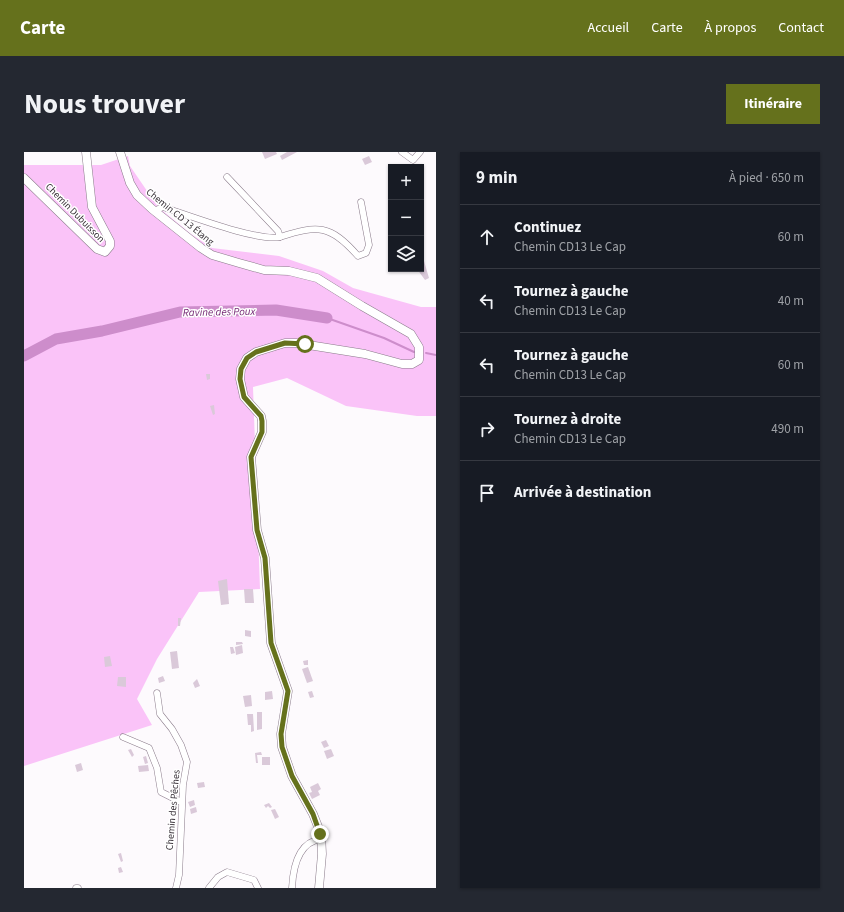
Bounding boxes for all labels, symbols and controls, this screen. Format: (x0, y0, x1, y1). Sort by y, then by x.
text: Carte (20, 15, 65, 42)
text: Accueil (588, 18, 629, 38)
text: Carte (651, 18, 683, 38)
text: À propos (705, 18, 756, 38)
text: Contact (778, 18, 824, 38)
text: Nous trouver (24, 84, 185, 124)
button: Itinéraire (726, 84, 820, 124)
map controls (388, 164, 424, 272)
button: + (388, 164, 424, 200)
text: 9 min (476, 166, 517, 190)
text: À pied · 650 m (729, 169, 804, 187)
street label: Chemin Dubuisson (42, 180, 108, 246)
street label: Chemin CD 13 Étang (143, 185, 217, 249)
button: − (388, 200, 424, 236)
text: Continuez (514, 217, 581, 238)
icon: ahead (476, 226, 498, 248)
text: 60 m (778, 228, 804, 246)
button: layers (388, 236, 424, 272)
text: Chemin CD13 Le Cap (514, 238, 626, 256)
text: Tournez à gauche (514, 281, 629, 302)
icon: left (476, 290, 498, 312)
text: 40 m (778, 292, 804, 310)
text: Chemin CD13 Le Cap (514, 302, 626, 320)
water label: Ravine des Poux (183, 304, 257, 320)
route start (296, 335, 314, 353)
text: Tournez à gauche (514, 345, 629, 366)
icon: left (476, 354, 498, 376)
text: 60 m (778, 356, 804, 374)
text: Chemin CD13 Le Cap (514, 366, 626, 384)
text: Tournez à droite (514, 409, 621, 430)
icon: right (476, 418, 498, 440)
text: 490 m (771, 420, 804, 438)
text: Chemin CD13 Le Cap (514, 430, 626, 448)
icon: arrive (476, 482, 498, 504)
text: Arrivée à destination (514, 482, 651, 503)
street label: Chemin des Pêches (163, 769, 183, 851)
route end (311, 825, 329, 843)

